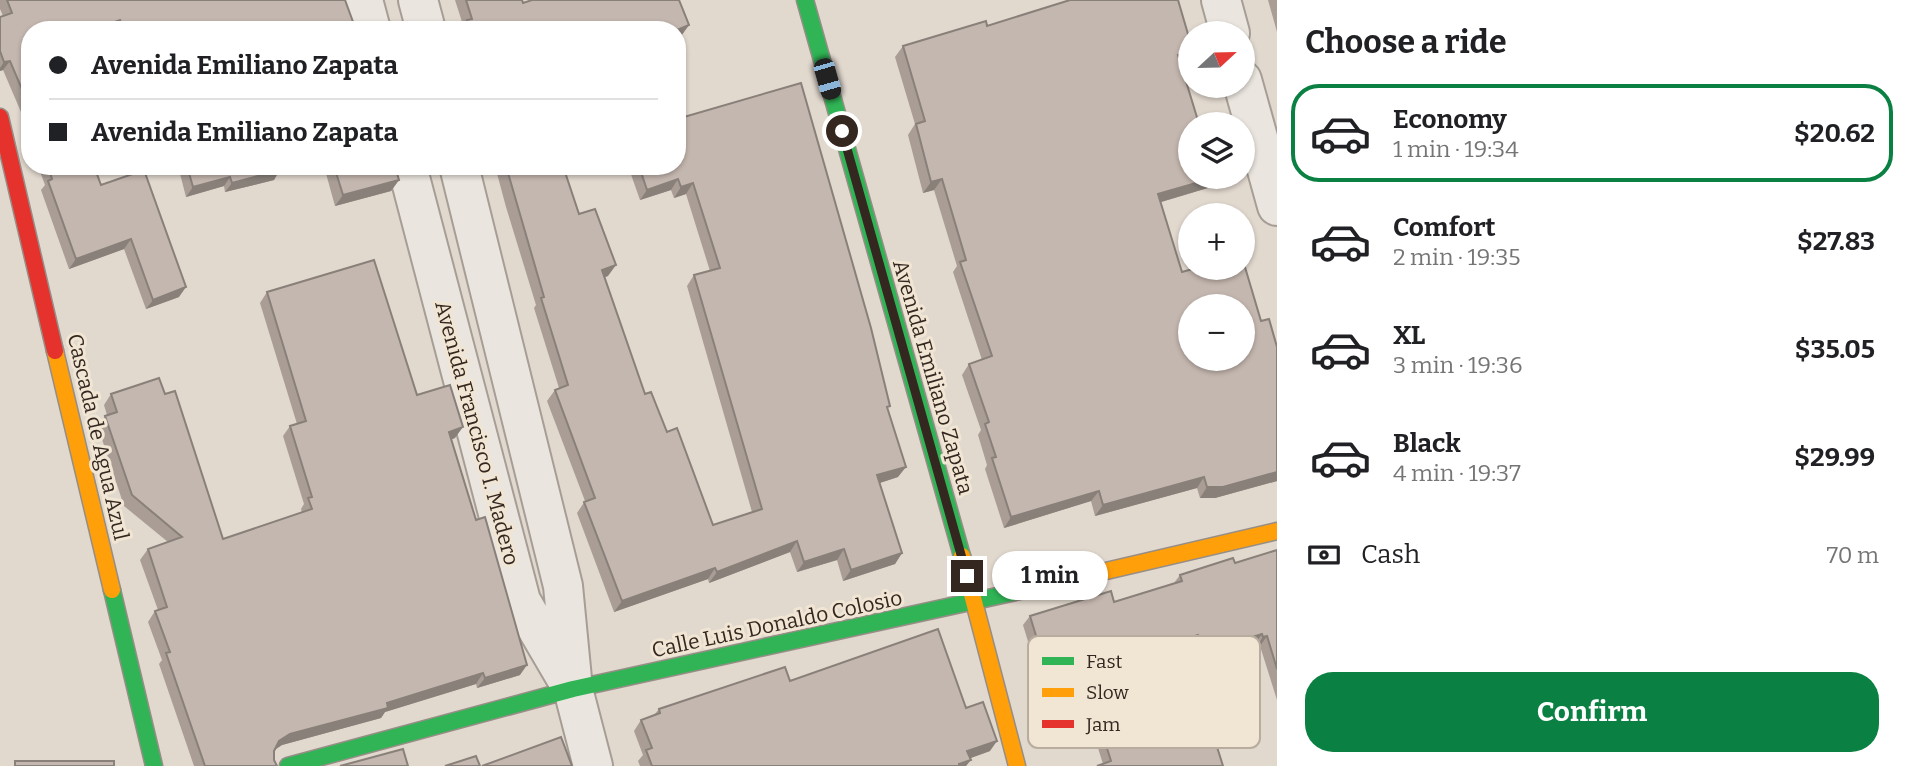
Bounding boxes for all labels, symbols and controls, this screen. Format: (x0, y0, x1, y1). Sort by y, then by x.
north arrow (1178, 21, 1255, 98)
map controls (1178, 21, 1255, 371)
text: Choose a ride (1305, 23, 1506, 61)
text: Avenida Emiliano Zapata (91, 50, 398, 81)
car (812, 56, 843, 102)
icon: car (1309, 102, 1372, 165)
text: Economy (1393, 104, 1507, 135)
button: layers (1178, 112, 1255, 189)
route start (826, 115, 858, 147)
text: Avenida Emiliano Zapata (91, 117, 398, 148)
text: $20.62 (1794, 118, 1875, 149)
text: 1 min · 19:34 (1393, 135, 1519, 163)
button: + (1178, 203, 1255, 280)
icon: car (1309, 210, 1372, 273)
text: Comfort (1393, 212, 1496, 243)
text: $27.83 (1797, 226, 1875, 257)
text: 2 min · 19:35 (1393, 243, 1521, 271)
street label: Avenida Emiliano Zapata (887, 257, 979, 498)
button: − (1178, 294, 1255, 371)
street label: Avenida Francisco I. Madero (429, 298, 525, 568)
icon: car (1309, 318, 1372, 381)
text: XL (1393, 320, 1425, 351)
street label: Cascada de Agua Azul (62, 331, 134, 543)
text: $35.05 (1795, 334, 1875, 365)
text: 3 min · 19:36 (1393, 351, 1522, 379)
icon: car (1309, 426, 1372, 489)
text: Black (1393, 428, 1461, 459)
text: $29.99 (1794, 442, 1875, 473)
text: 4 min · 19:37 (1393, 459, 1521, 487)
icon: cash (1305, 536, 1343, 574)
text: Cash (1361, 539, 1420, 570)
text: 70 m (1827, 541, 1879, 569)
callout: 1 min (992, 552, 1107, 600)
route end (951, 560, 983, 592)
text: 1 min (1021, 561, 1079, 589)
street label: Calle Luis Donaldo Colosio (649, 585, 905, 663)
legend (1028, 636, 1260, 748)
text: Fast (1086, 650, 1123, 673)
button: Confirm (1305, 672, 1879, 752)
text: Slow (1086, 681, 1129, 704)
text: Jam (1085, 713, 1120, 736)

